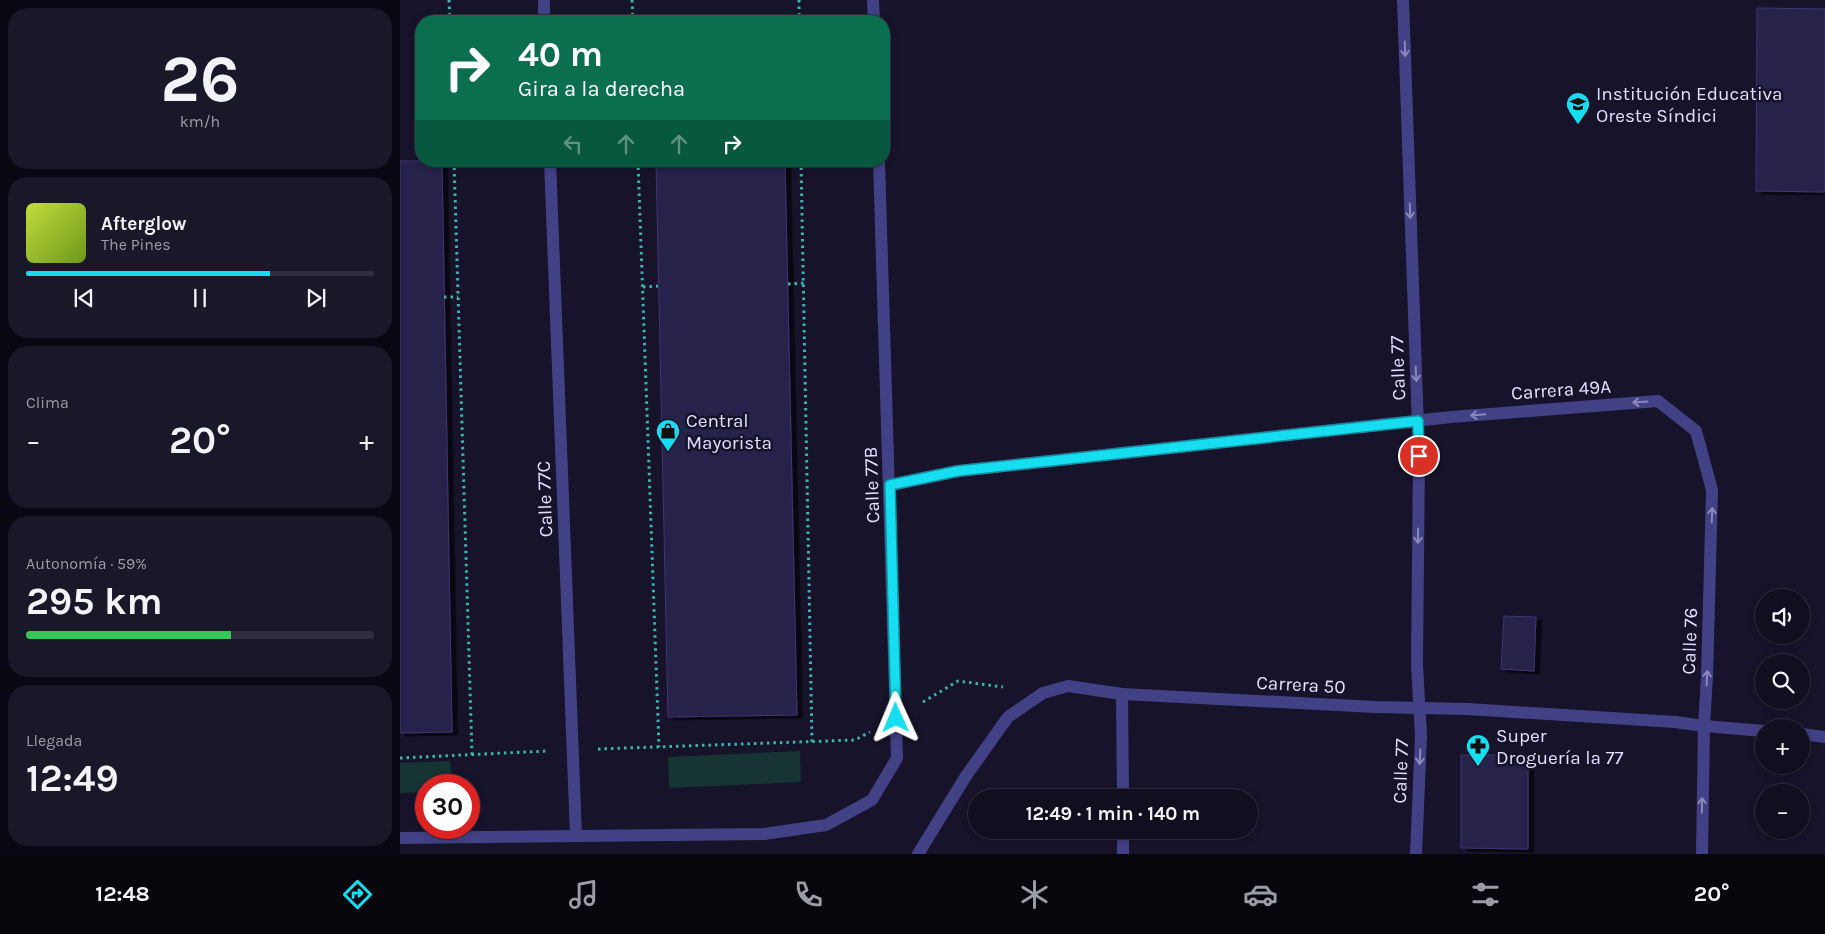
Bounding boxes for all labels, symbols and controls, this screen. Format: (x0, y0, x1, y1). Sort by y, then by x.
text: 40 m (518, 34, 603, 75)
icon: right (435, 35, 500, 100)
one-way arrow (1400, 40, 1409, 56)
text: 26 (161, 41, 239, 117)
text: Gira a la derecha (518, 76, 685, 102)
place label: Institución Educativa Oreste Síndici (1596, 83, 1783, 127)
school or university icon: Institución Educativa Oreste Síndici (1565, 91, 1591, 125)
text: km/h (180, 112, 220, 131)
icon: left (559, 130, 587, 158)
icon: ahead (612, 130, 640, 158)
icon: ahead (665, 130, 693, 158)
icon: right (718, 130, 746, 158)
one-way arrow (1405, 202, 1415, 219)
text: Afterglow (101, 213, 187, 235)
text: The Pines (101, 235, 171, 254)
icon: previous (70, 284, 98, 312)
icon: pause (186, 284, 214, 312)
icon: next (302, 284, 330, 312)
street label: Calle 77 (1386, 335, 1410, 401)
one-way arrow (1411, 365, 1420, 381)
street label: Carrera 49A (1510, 376, 1612, 404)
text: Clima (26, 393, 69, 412)
one-way arrow (1633, 398, 1649, 407)
place label: Central Mayorista (686, 410, 772, 454)
one-way arrow (1471, 410, 1487, 419)
text: 20° (169, 418, 231, 463)
shop icon: Central Mayorista (655, 418, 681, 452)
text: − (26, 424, 41, 457)
text: + (359, 424, 374, 457)
pin (1398, 435, 1440, 477)
icon: arrive (1405, 442, 1433, 470)
street label: Calle 77B (860, 446, 884, 524)
street label: Calle 77C (533, 460, 557, 538)
one-way arrow (1707, 507, 1716, 523)
one-way arrow (1413, 528, 1423, 544)
text: Autonomía · 59% (26, 554, 147, 573)
text: 295 km (26, 579, 162, 624)
map controls (1755, 589, 1810, 839)
button: sound (1755, 589, 1810, 644)
street label: Calle 76 (1678, 607, 1702, 675)
button: search (1755, 654, 1810, 709)
one-way arrow (1702, 670, 1712, 686)
street label: Carrera 50 (1256, 672, 1346, 698)
position arrow (869, 691, 921, 743)
button: + (1755, 719, 1810, 774)
place label: Super Droguería la 77 (1496, 725, 1623, 769)
text: Llegada (26, 731, 82, 750)
pharmacy icon: Super Droguería la 77 (1465, 733, 1491, 767)
street label: Calle 77 (1389, 738, 1413, 804)
one-way arrow (1415, 749, 1425, 765)
text: 12:49 (26, 756, 119, 801)
speed limit sign: 30 (415, 774, 480, 839)
button: − (1755, 784, 1810, 839)
one-way arrow (1698, 798, 1707, 814)
text: 12:49 · 1 min · 140 m (1026, 803, 1200, 825)
icon: directions (340, 877, 375, 912)
icon: music (566, 877, 601, 912)
icon: phone (791, 877, 826, 912)
icon: climate (1017, 877, 1052, 912)
icon: car (1243, 877, 1278, 912)
icon: filters (1468, 877, 1503, 912)
text: 12:48 (95, 881, 150, 907)
text: 20° (1694, 881, 1730, 907)

